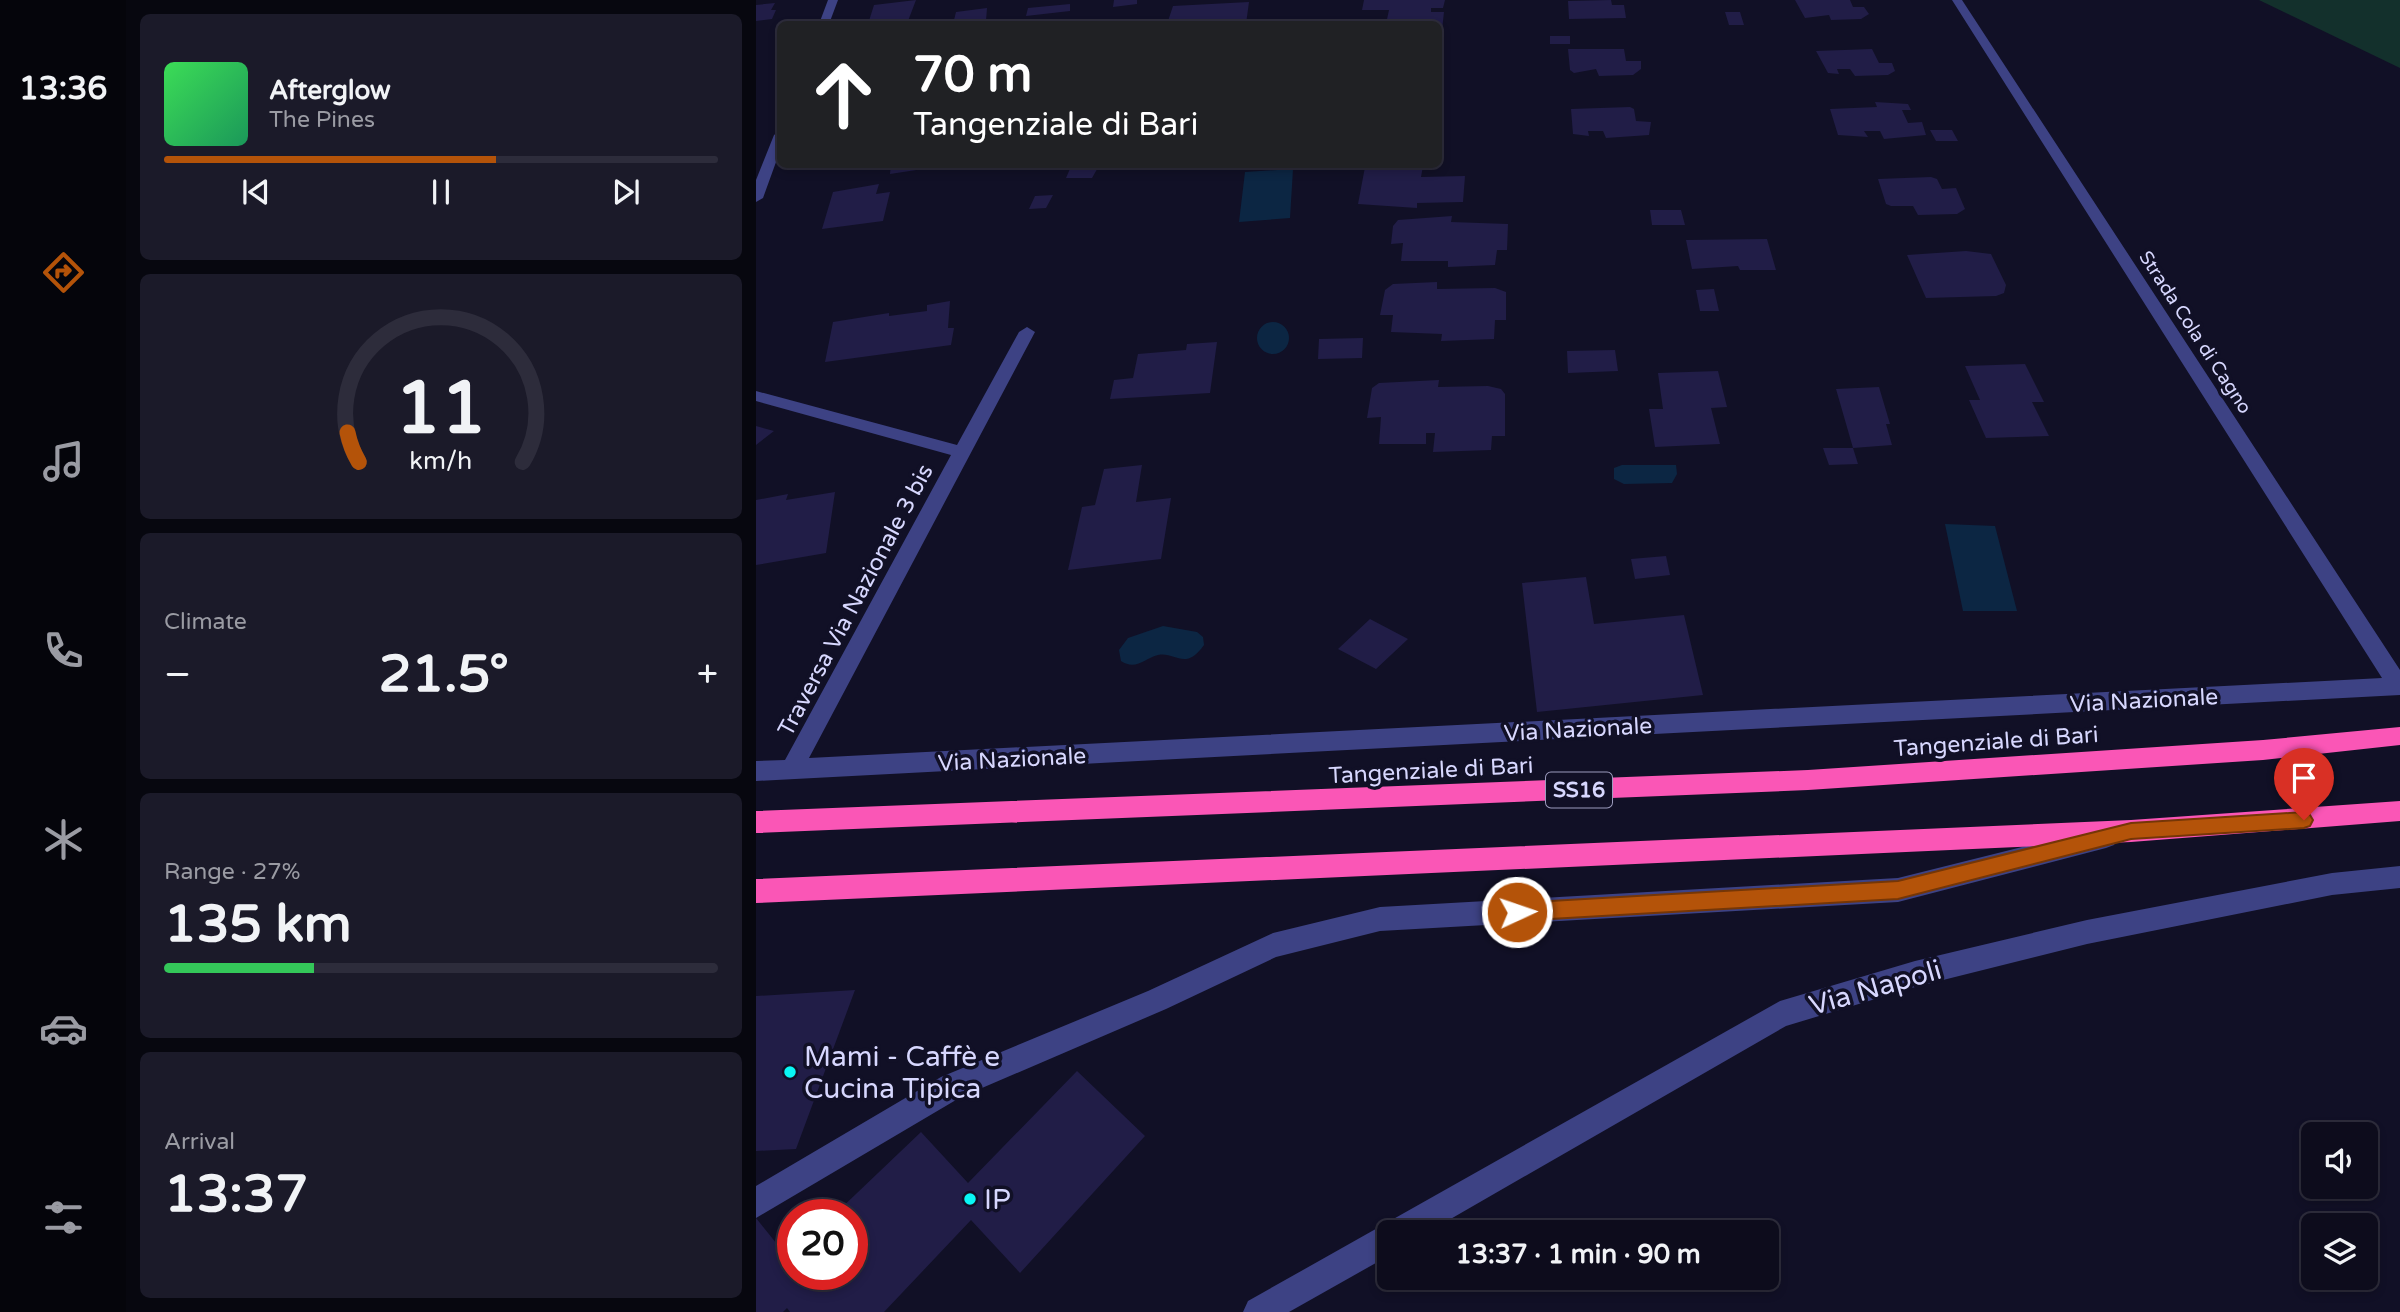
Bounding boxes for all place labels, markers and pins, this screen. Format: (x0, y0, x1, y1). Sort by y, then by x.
pin (2274, 748, 2334, 820)
place label: Mami - Caffè e Cucina Tipica (804, 1040, 1000, 1106)
marker: Mami - Caffè e Cucina Tipica (782, 1064, 798, 1080)
place label: IP (984, 1183, 1011, 1217)
marker: IP (962, 1191, 978, 1207)

